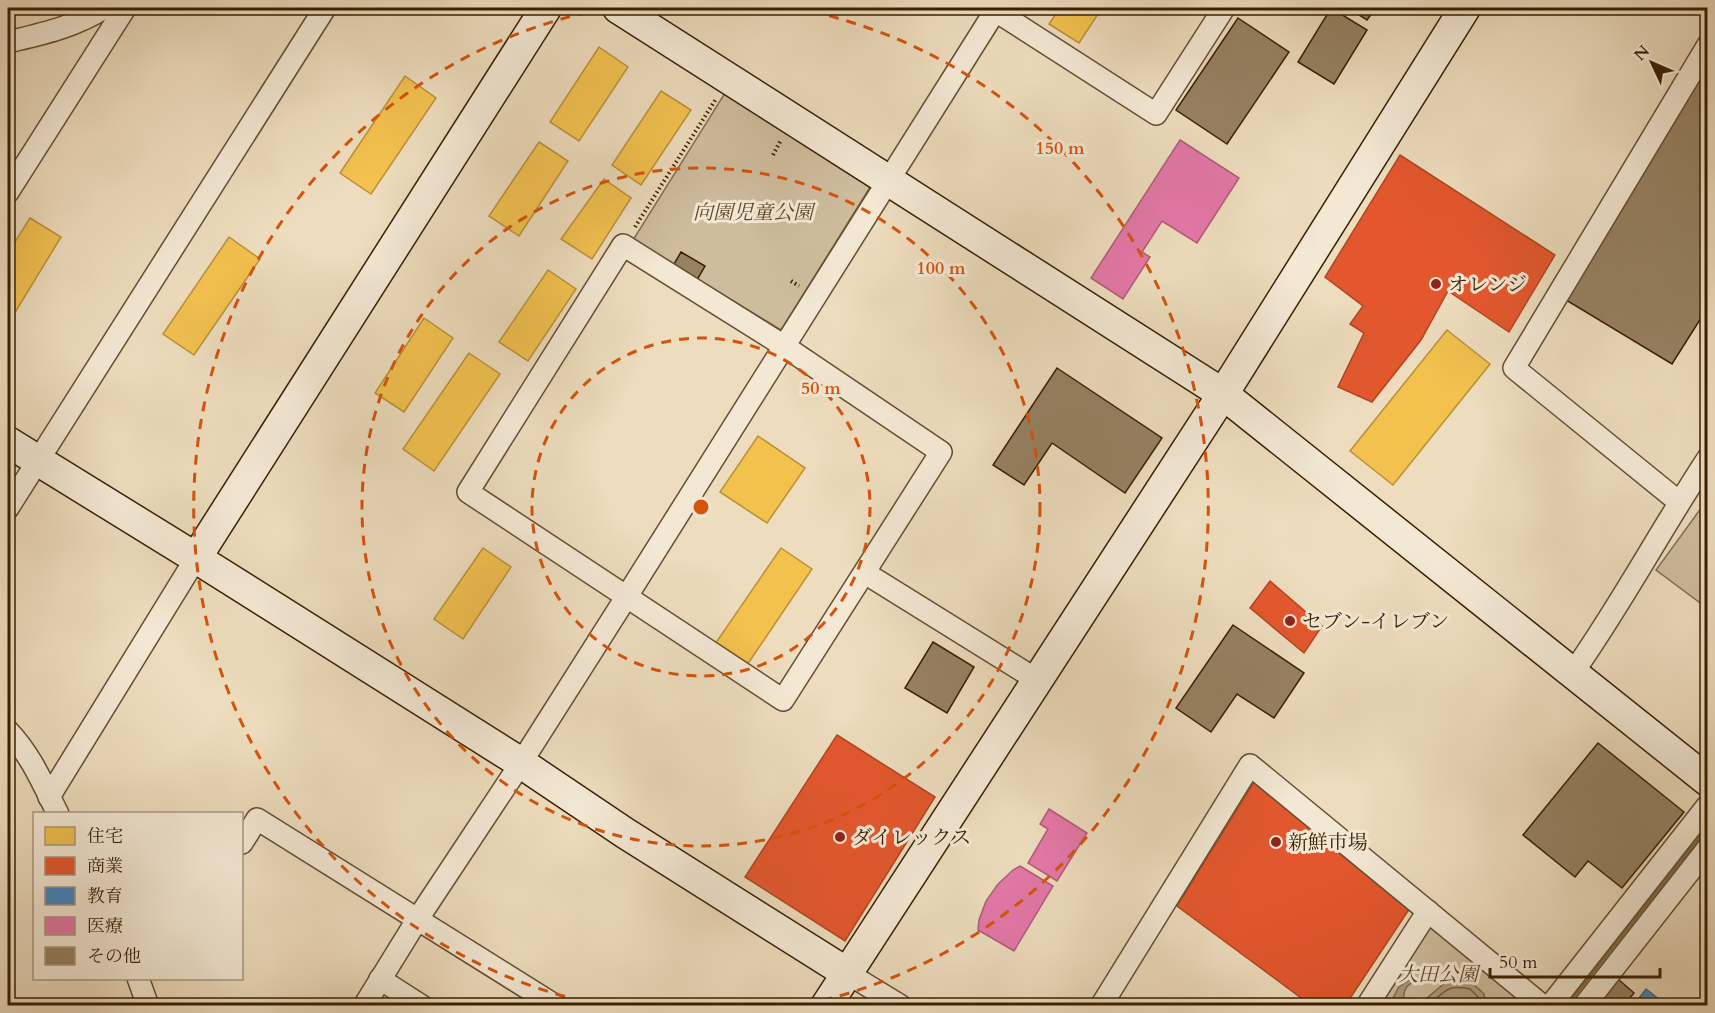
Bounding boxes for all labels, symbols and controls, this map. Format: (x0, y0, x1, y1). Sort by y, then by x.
north arrow (1622, 33, 1682, 93)
text: N (1629, 41, 1655, 66)
text: 150 m (1035, 136, 1085, 161)
park label: 向園児童公園 (693, 199, 816, 226)
text: 100 m (916, 256, 966, 281)
place label: オレンジ (1448, 271, 1527, 298)
marker: オレンジ (1429, 277, 1443, 291)
text: 50 m (801, 376, 841, 401)
centre of rings (691, 497, 711, 517)
place label: セブン-イレブン (1302, 608, 1449, 635)
marker: セブン-イレブン (1283, 614, 1297, 628)
legend (33, 812, 243, 980)
text: 住宅 (87, 824, 123, 849)
place label: ダイレックス (852, 824, 971, 851)
place label: 新鮮市場 (1288, 829, 1368, 856)
marker: ダイレックス (833, 830, 847, 844)
marker: 新鮮市場 (1269, 835, 1283, 849)
text: 商業 (87, 854, 123, 879)
text: 教育 (87, 884, 123, 909)
text: 医療 (87, 914, 123, 939)
scale bar (1490, 941, 1660, 979)
text: その他 (87, 944, 141, 969)
text: 50 m (1499, 950, 1538, 975)
park label: 大田公園 (1398, 961, 1481, 988)

